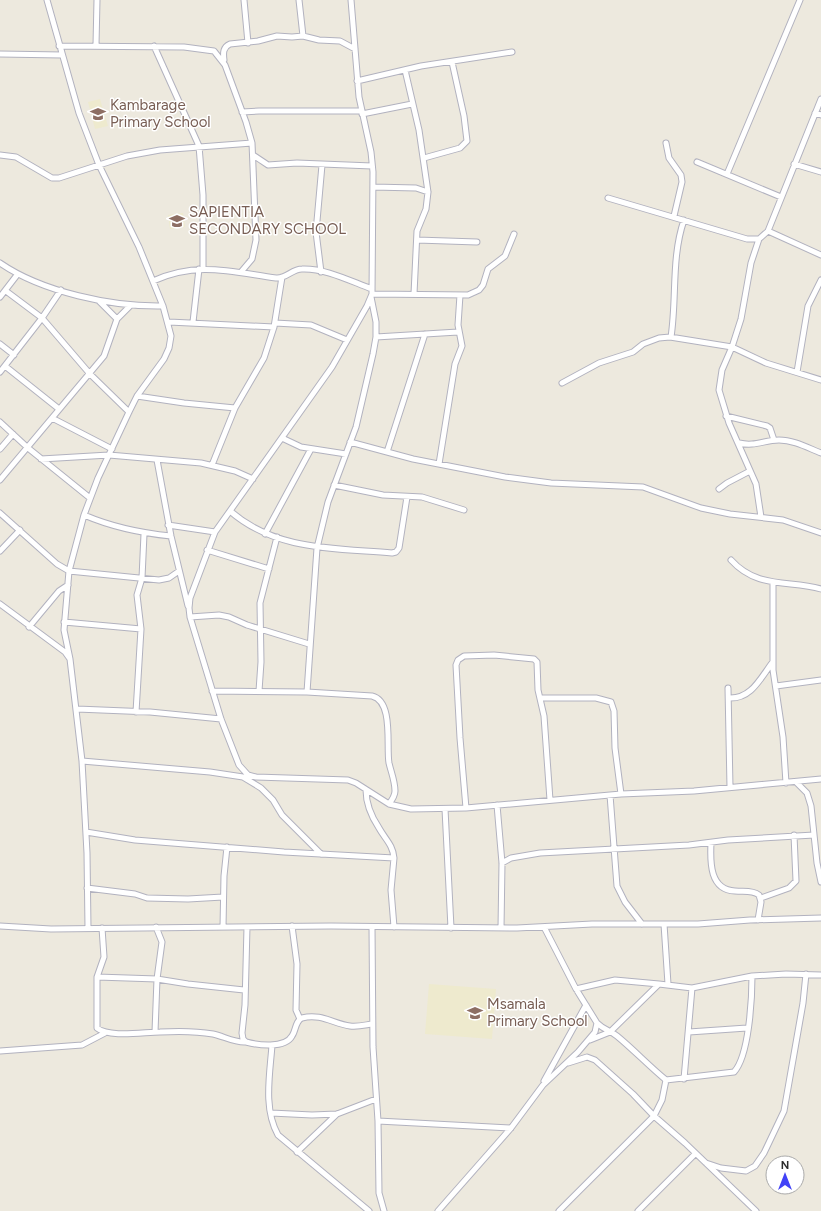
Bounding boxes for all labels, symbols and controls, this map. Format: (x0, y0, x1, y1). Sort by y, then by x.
place label: Kambarage Primary School (110, 96, 211, 131)
school or university icon: Kambarage Primary School (89, 105, 107, 123)
place label: SAPIENTIA SECONDARY SCHOOL (189, 203, 346, 238)
school or university icon: SAPIENTIA SECONDARY SCHOOL (168, 212, 186, 230)
place label: Msamala Primary School (487, 995, 588, 1030)
school or university icon: Msamala Primary School (466, 1004, 484, 1022)
north arrow (765, 1155, 805, 1195)
text: N (781, 1159, 789, 1172)

